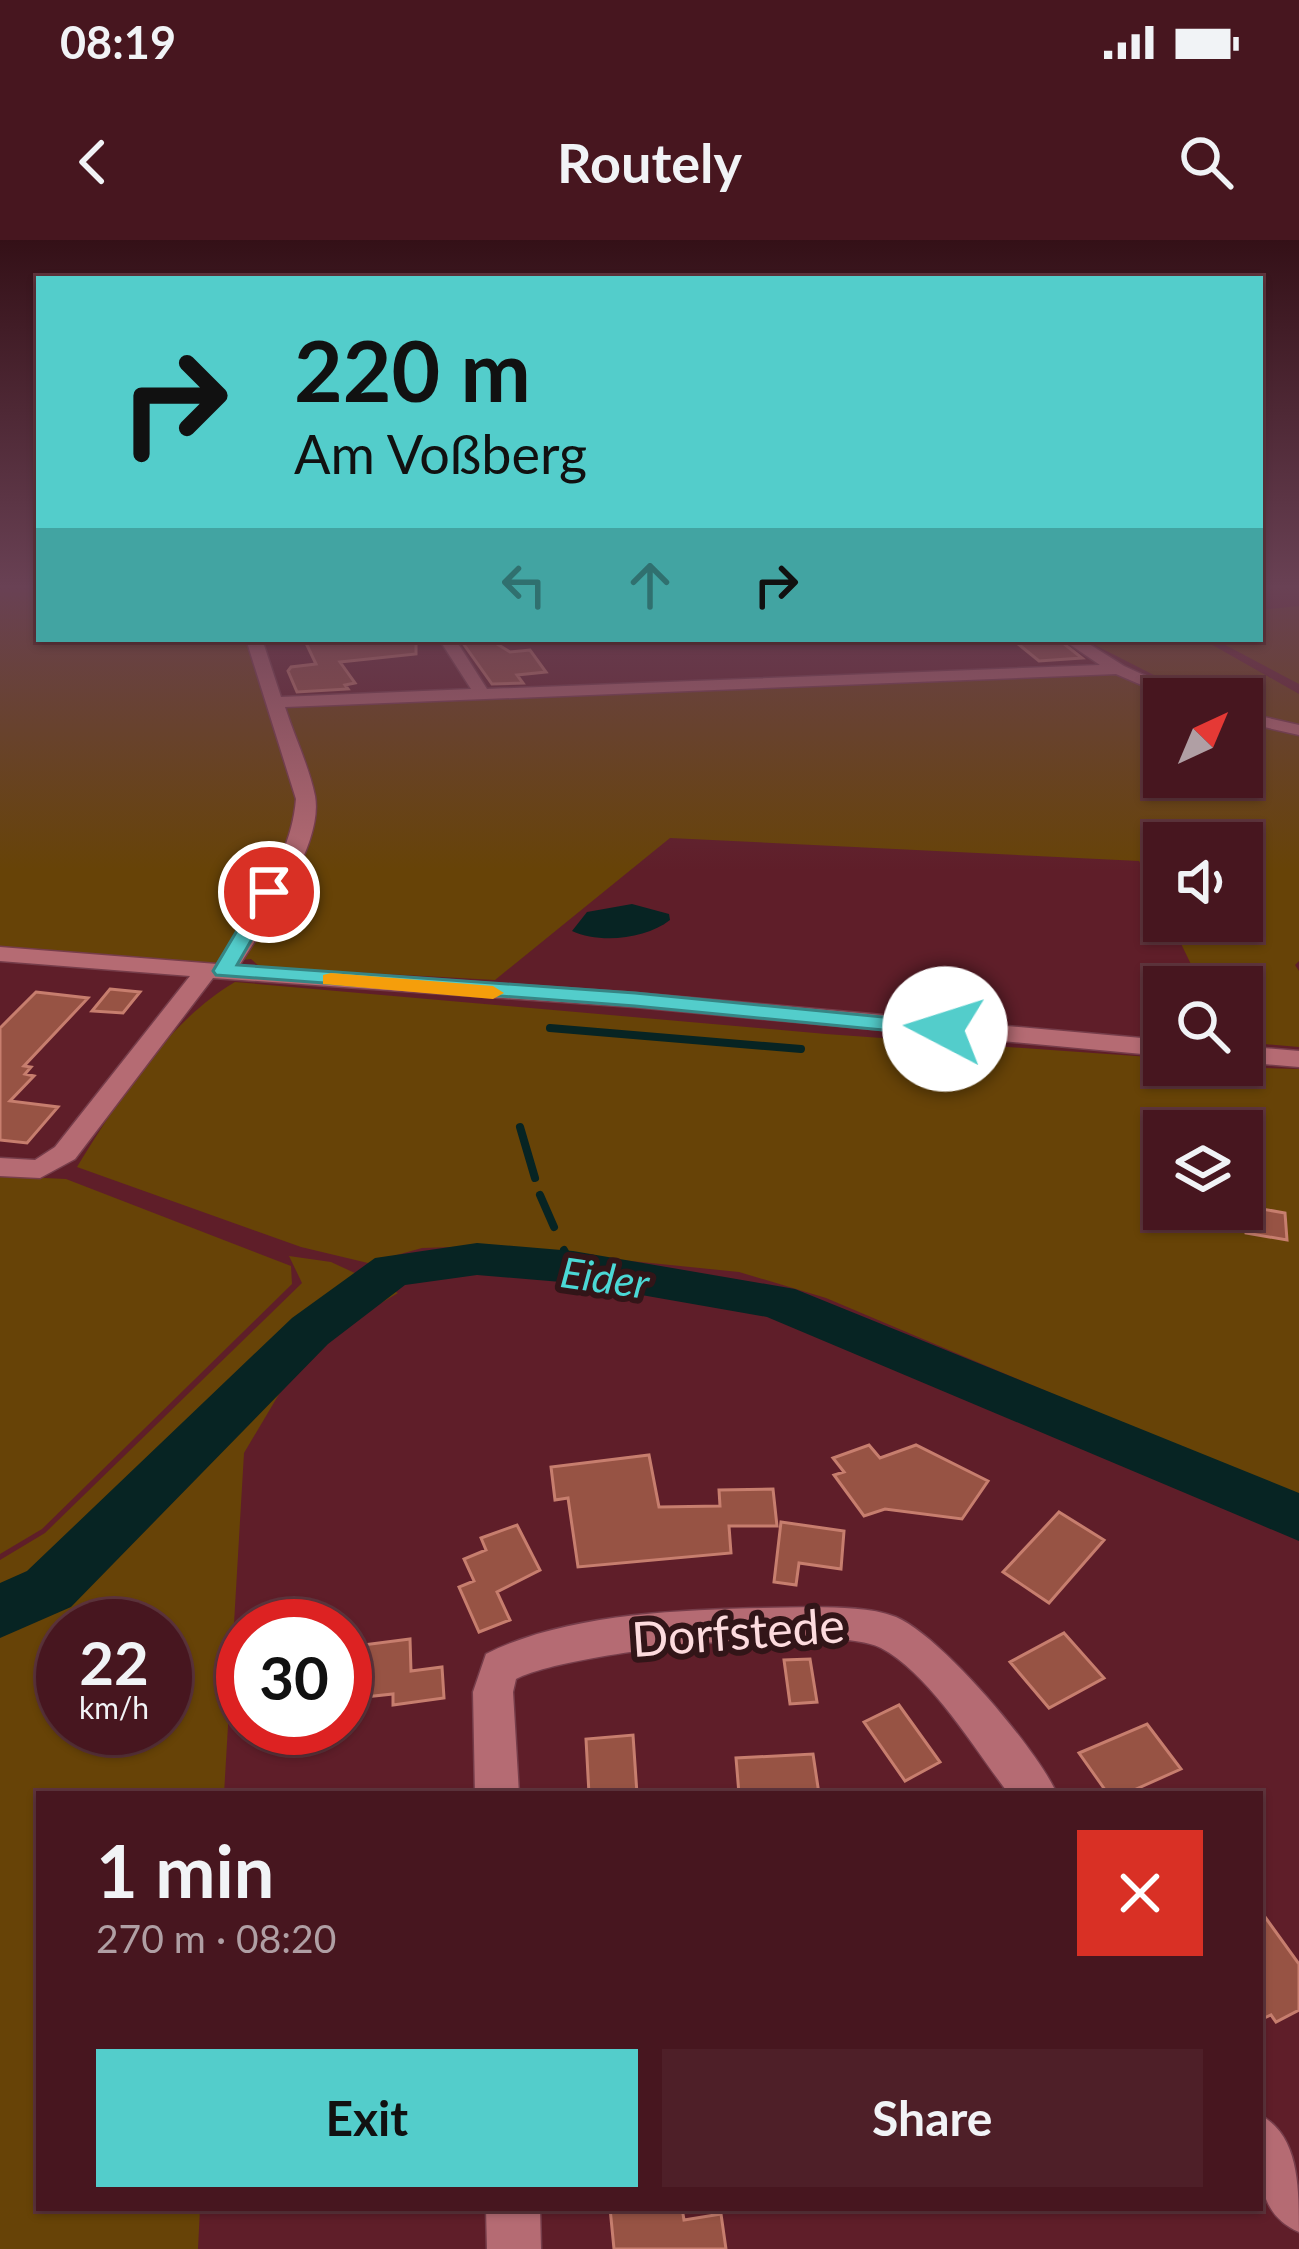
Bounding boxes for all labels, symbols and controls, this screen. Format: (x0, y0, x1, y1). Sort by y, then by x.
text: 08:19 (60, 15, 176, 69)
icon: back (60, 129, 126, 195)
icon: search (1173, 129, 1239, 195)
text: Routely (557, 130, 742, 195)
text: 220 m (294, 319, 531, 420)
icon: right (96, 324, 252, 480)
text: Am Voßberg (294, 421, 587, 486)
icon: left (491, 552, 557, 618)
icon: ahead (617, 552, 683, 618)
icon: right (743, 552, 809, 618)
north arrow (1143, 678, 1263, 798)
map controls (1143, 678, 1263, 1230)
button: sound (1143, 822, 1263, 942)
pin (218, 841, 320, 943)
icon: arrive (236, 859, 302, 925)
position arrow (882, 966, 1008, 1092)
button: search (1143, 966, 1263, 1086)
button: layers (1143, 1110, 1263, 1230)
water label: Eider (558, 1246, 653, 1308)
street label: Dorfstede (630, 1595, 846, 1667)
speed limit sign: 30 (216, 1599, 372, 1755)
text: 22 (79, 1626, 149, 1698)
text: km/h (79, 1689, 149, 1725)
text: 1 min (96, 1827, 274, 1913)
button: close (1077, 1830, 1203, 1956)
text: 270 m · 08:20 (96, 1915, 336, 1961)
button: Exit (96, 2049, 638, 2187)
button: Share (662, 2049, 1203, 2187)

